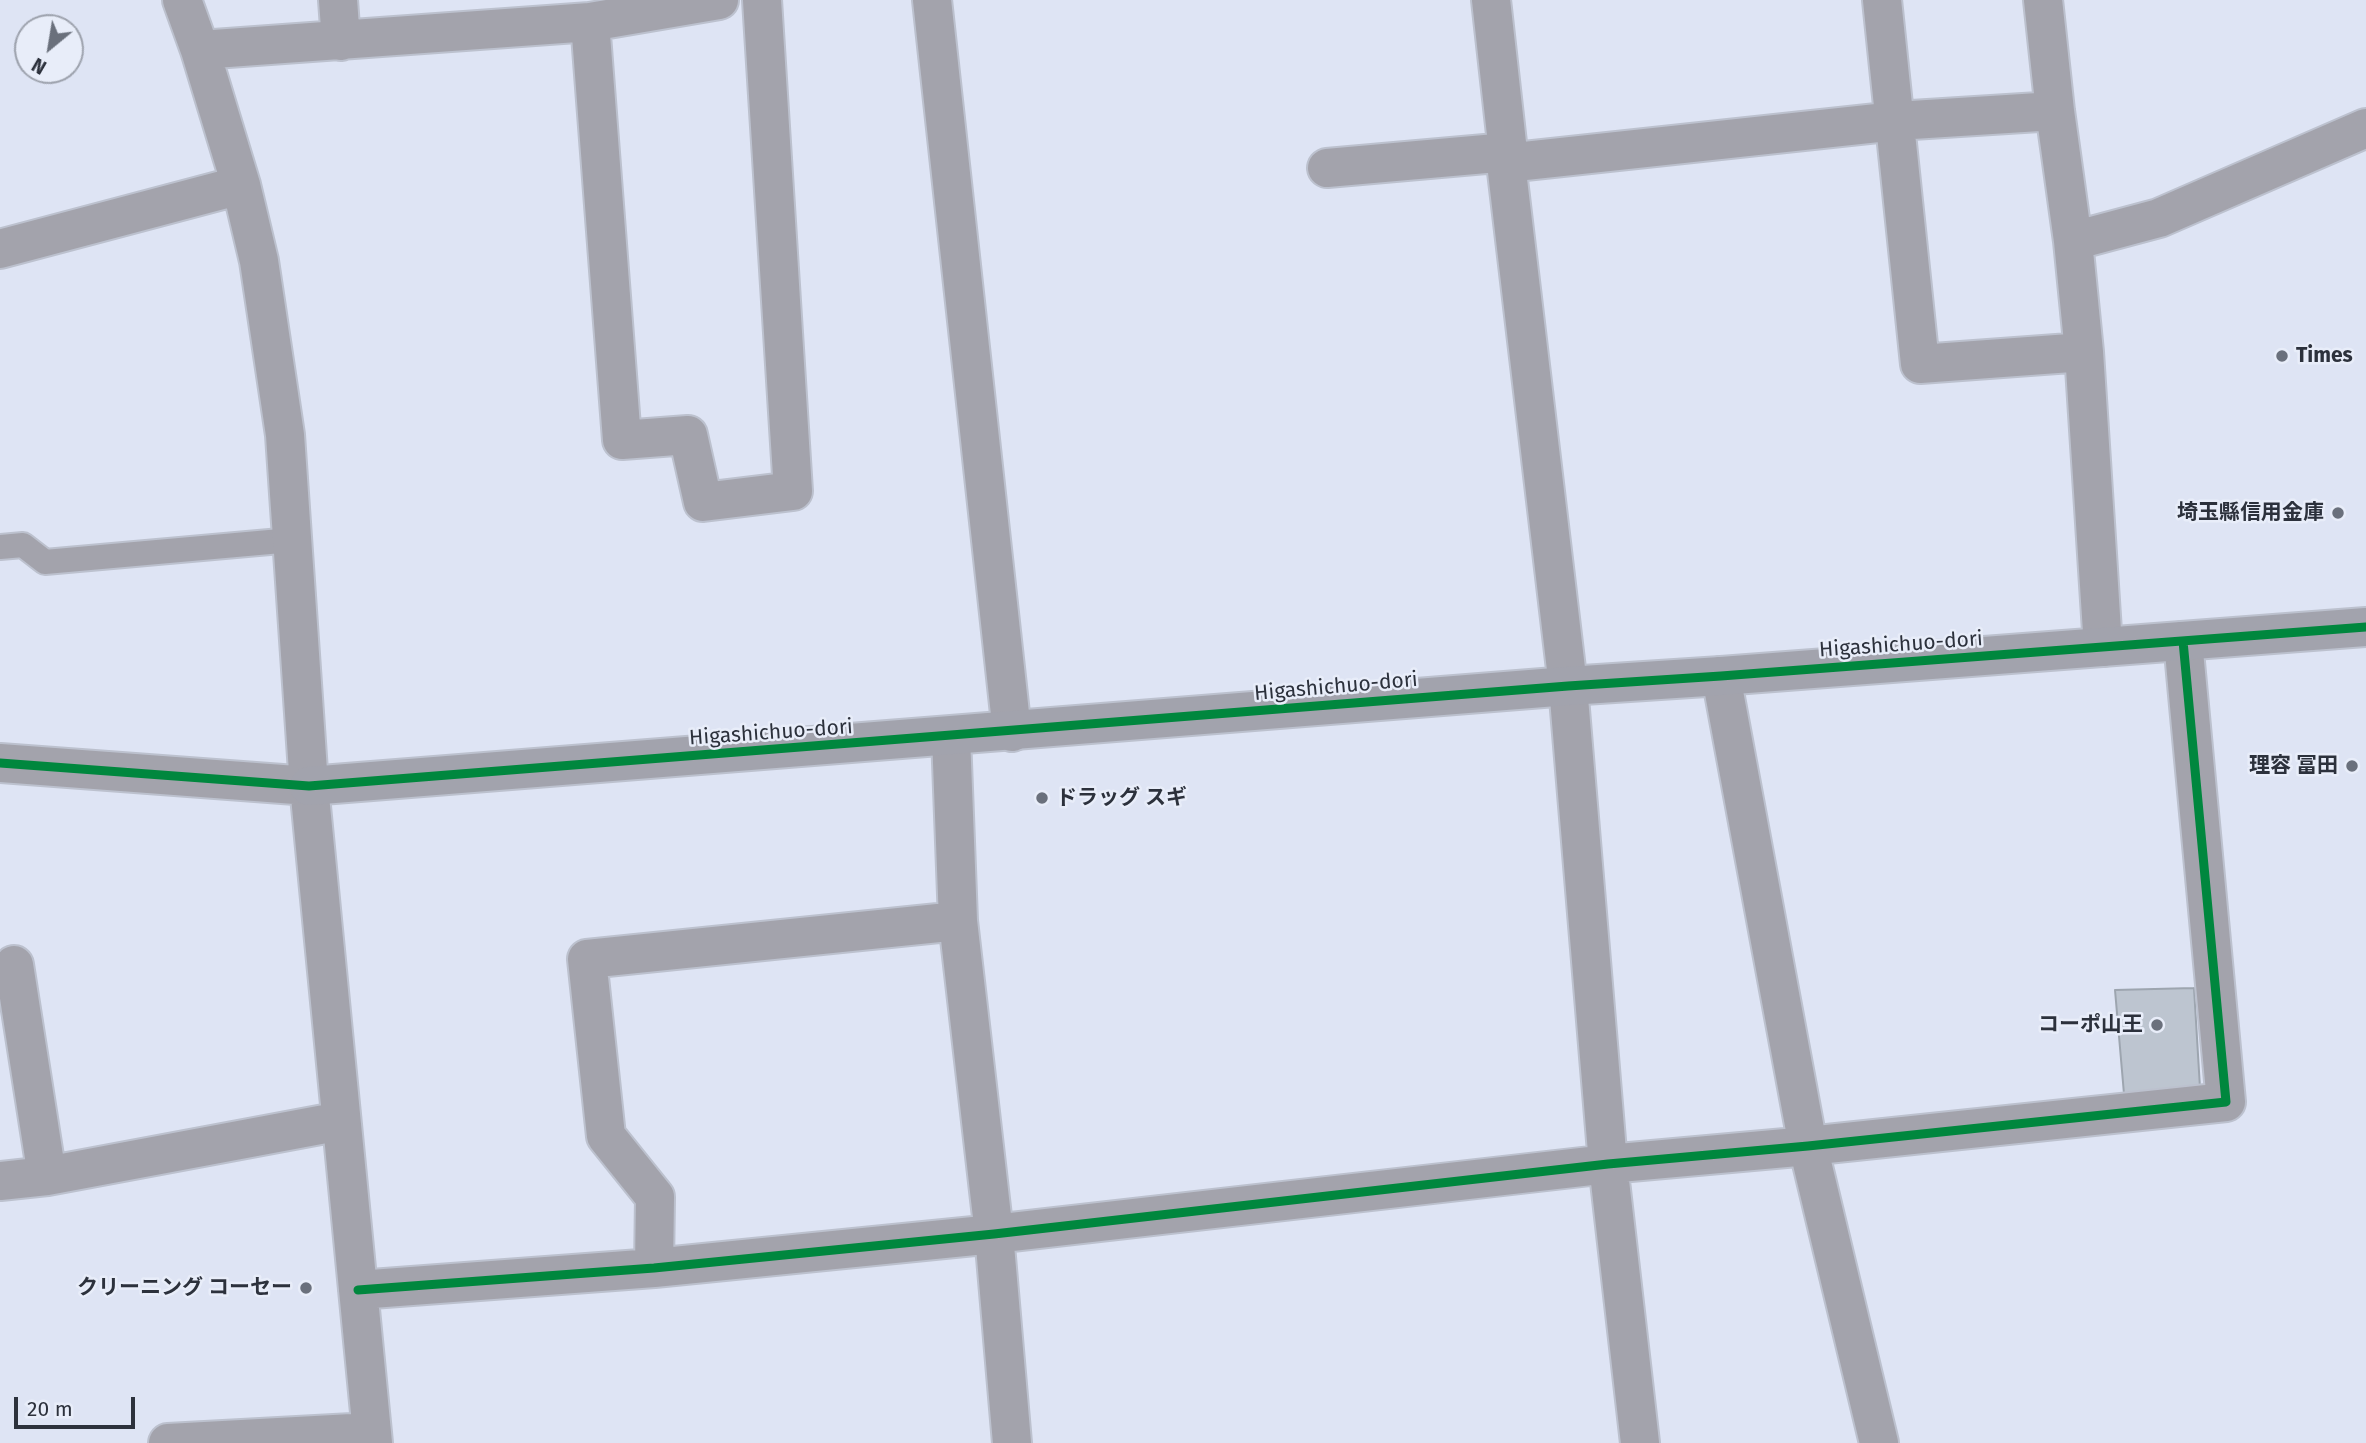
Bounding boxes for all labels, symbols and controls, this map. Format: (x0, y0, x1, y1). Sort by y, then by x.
north arrow (14, 14, 84, 84)
text: N (28, 53, 50, 79)
place label: Times (2296, 343, 2353, 369)
marker: Times (2274, 348, 2290, 364)
place label: 埼玉縣信用金庫 (2177, 500, 2324, 526)
marker: 埼玉縣信用金庫 (2330, 505, 2346, 521)
street label: Higashichuo-dori (1818, 627, 1984, 663)
street label: Higashichuo-dori (1253, 667, 1419, 707)
street label: Higashichuo-dori (688, 715, 854, 751)
place label: 理容 冨田 (2249, 753, 2338, 779)
marker: 理容 冨田 (2344, 758, 2360, 774)
place label: ドラッグ スギ (1056, 785, 1187, 811)
marker: ドラッグ スギ (1034, 790, 1050, 806)
place label: コーポ山王 (2038, 1012, 2143, 1038)
marker: コーポ山王 (2149, 1017, 2165, 1033)
place label: クリーニング コーセー (77, 1275, 292, 1301)
marker: クリーニング コーセー (298, 1280, 314, 1296)
scale bar (18, 1384, 138, 1428)
text: 20 m (27, 1396, 73, 1422)

